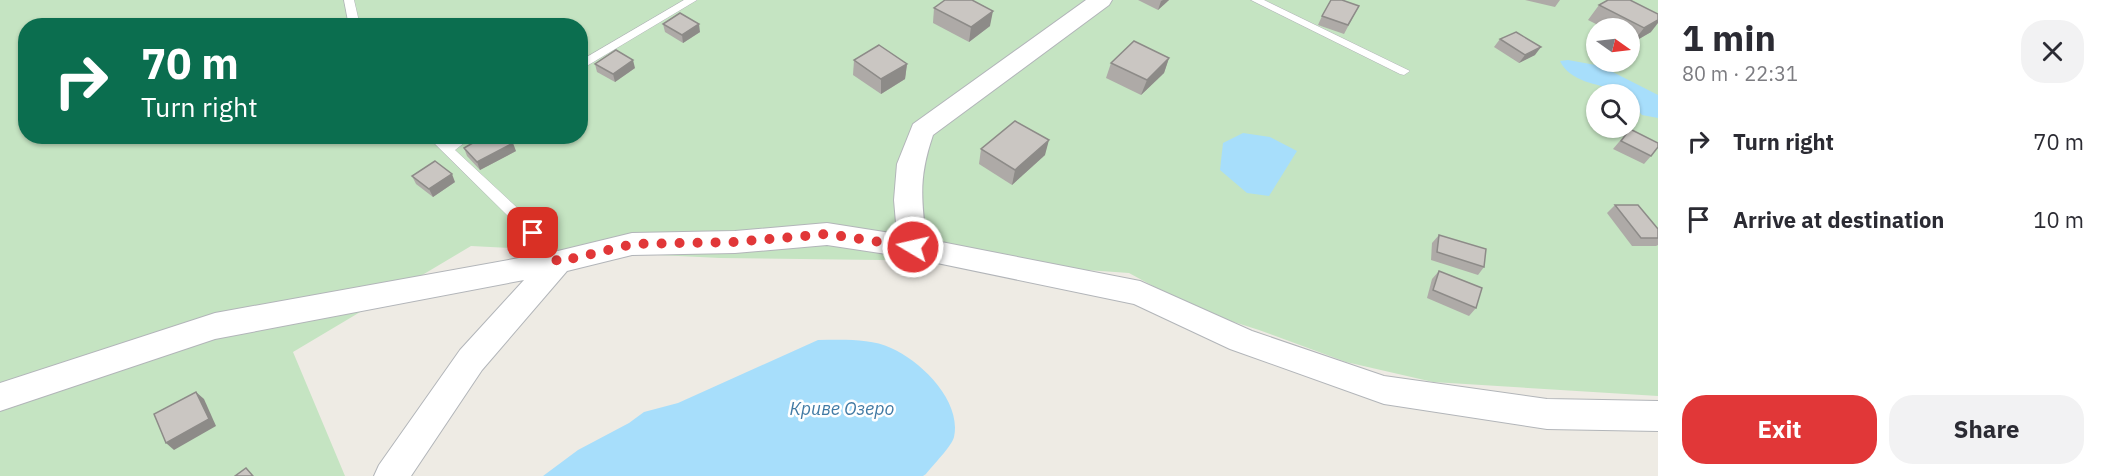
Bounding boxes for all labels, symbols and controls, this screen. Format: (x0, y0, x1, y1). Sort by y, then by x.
text: 1 min (1682, 14, 1776, 61)
north arrow (1586, 18, 1640, 72)
map controls (1586, 18, 1640, 138)
button: close (2021, 20, 2084, 83)
text: 70 m (141, 36, 239, 91)
icon: right (42, 42, 120, 120)
text: 80 m · 22:31 (1682, 60, 1798, 87)
button: search (1586, 84, 1640, 138)
text: Turn right (141, 89, 258, 124)
icon: right (1682, 125, 1715, 158)
text: Turn right (1733, 127, 1834, 156)
text: 70 m (2033, 127, 2084, 156)
icon: arrive (1682, 203, 1715, 236)
text: Arrive at destination (1733, 205, 1944, 234)
text: 10 m (2033, 205, 2084, 234)
pin (507, 207, 558, 258)
position arrow (881, 215, 945, 279)
icon: arrive (516, 216, 549, 249)
button: Exit (1682, 395, 1877, 464)
button: Share (1889, 395, 2084, 464)
water label: Криве Озеро (790, 397, 895, 420)

